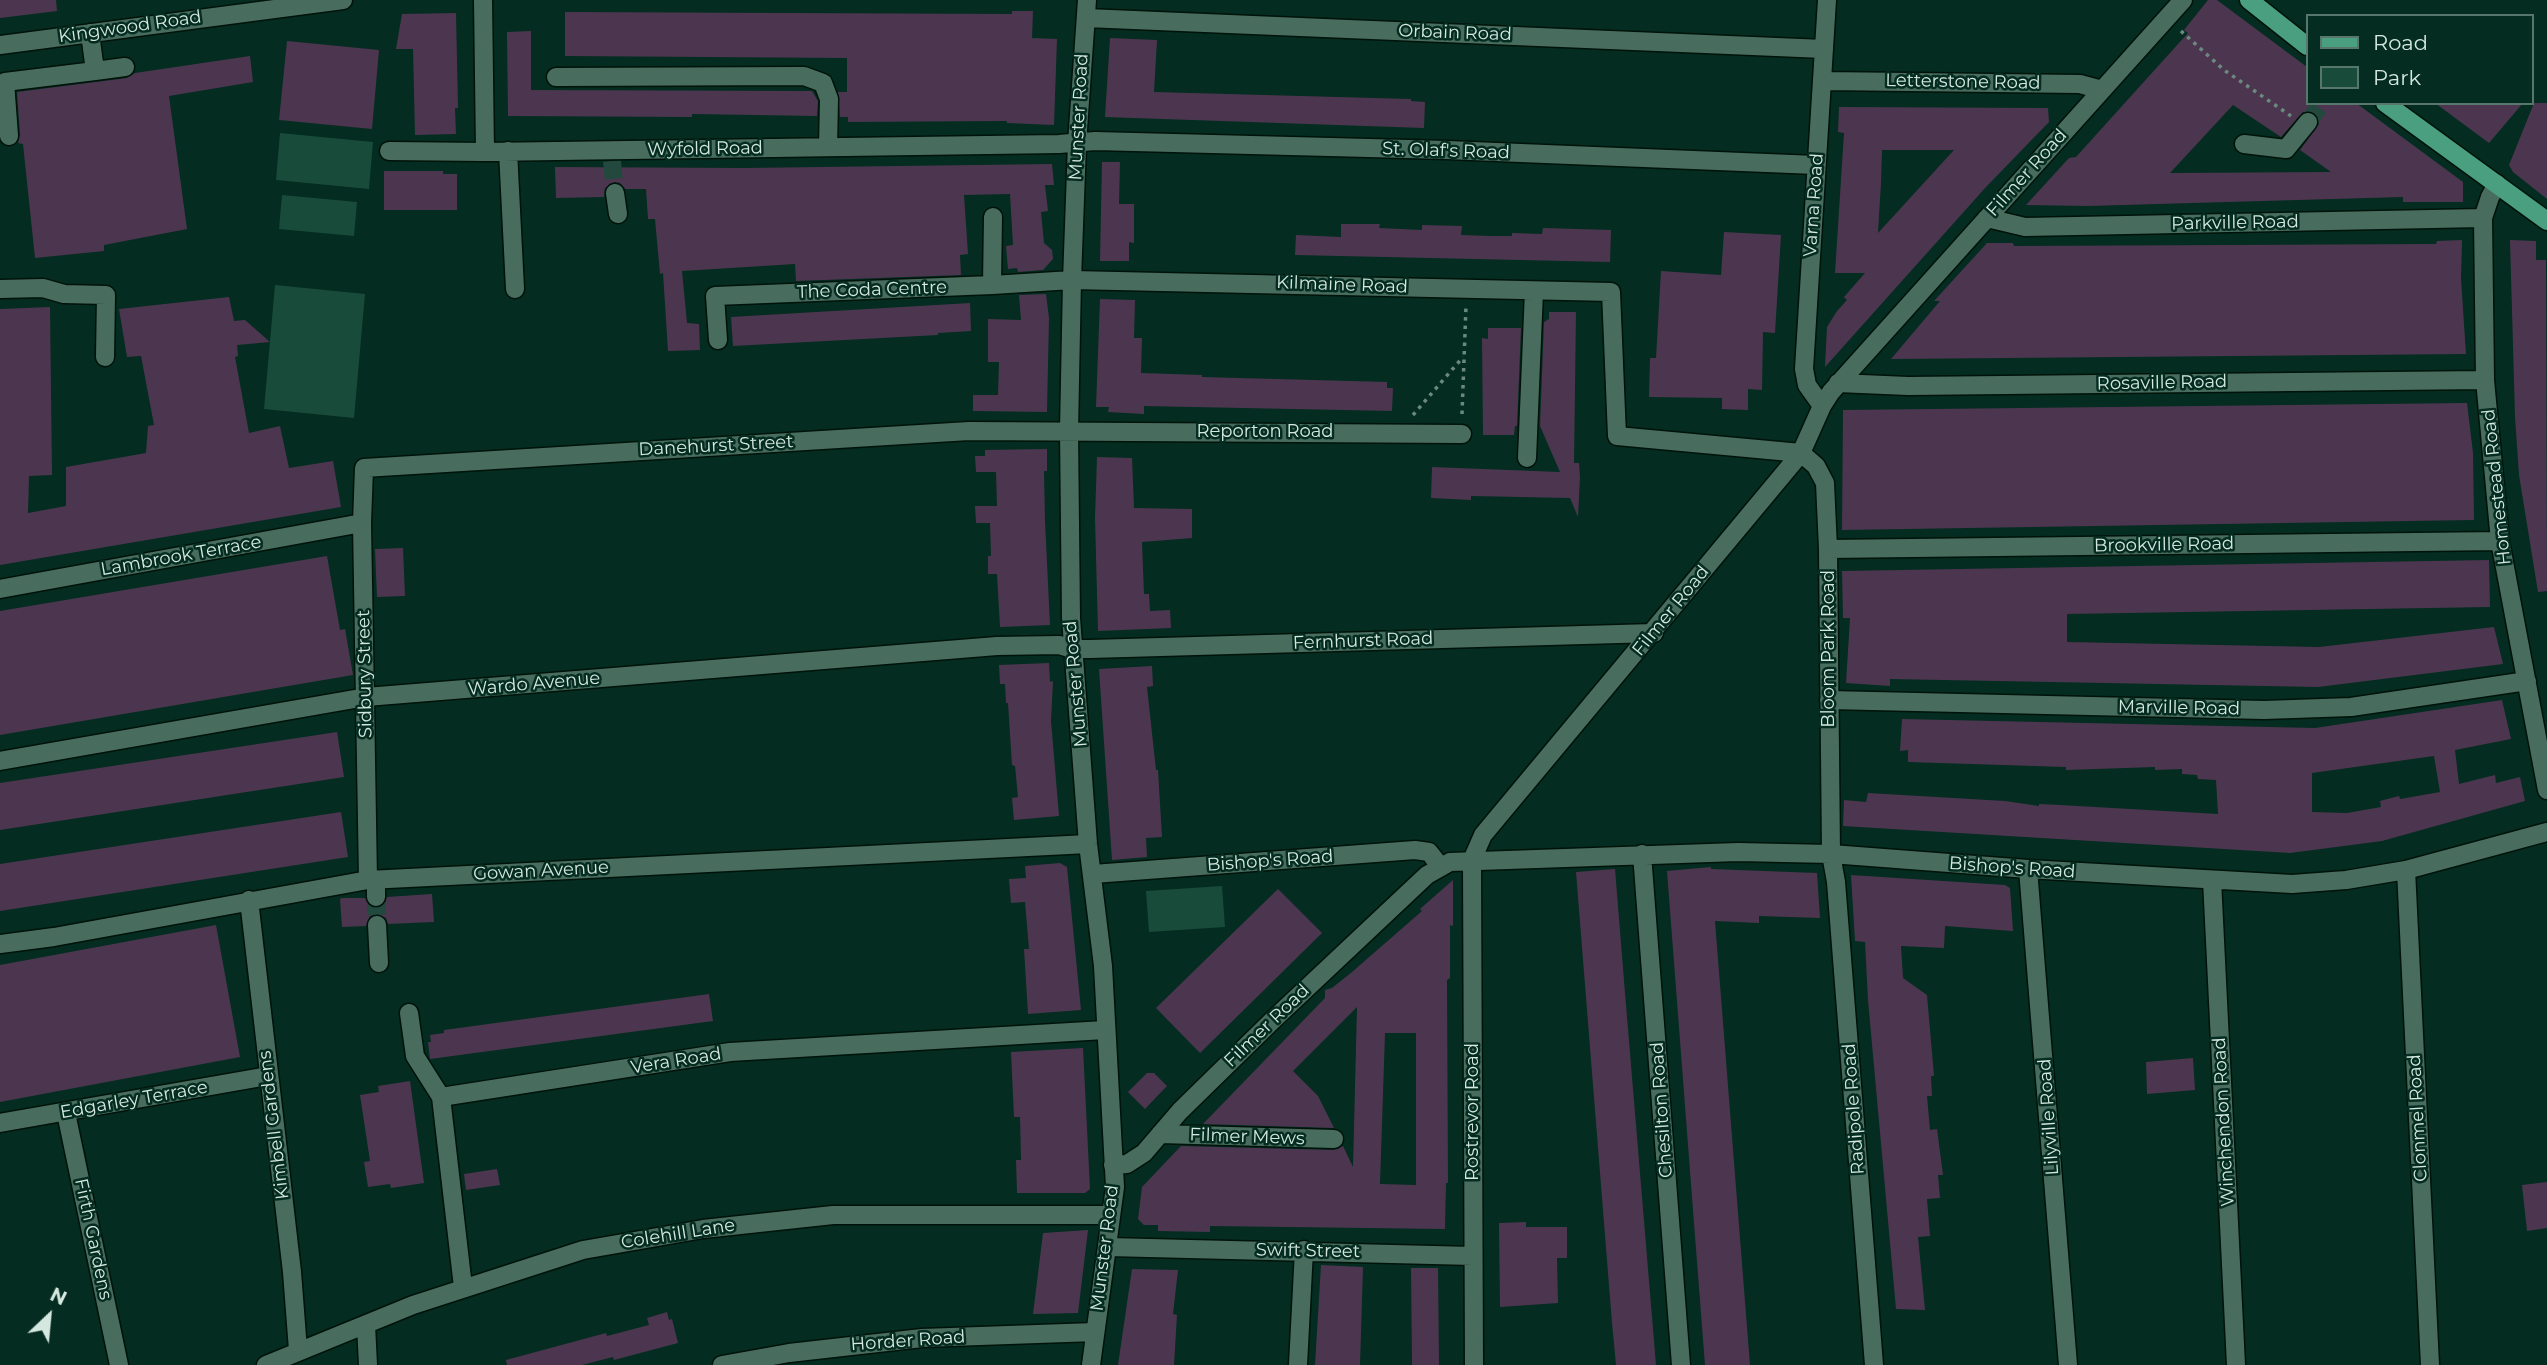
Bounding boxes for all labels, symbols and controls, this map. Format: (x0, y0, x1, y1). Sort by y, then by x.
street label: Kingwood Road (57, 6, 203, 48)
legend (2306, 14, 2533, 105)
street label: Orbain Road (1398, 20, 1512, 46)
text: Road (2373, 30, 2428, 55)
street label: Munster Road (1065, 53, 1093, 181)
text: Park (2373, 65, 2421, 90)
street label: Letterstone Road (1885, 70, 2041, 94)
street label: Filmer Road (1982, 125, 2072, 221)
street label: Wyfold Road (647, 137, 763, 161)
street label: St. Olaf's Road (1382, 138, 1510, 164)
street label: Varna Road (1800, 152, 1828, 258)
street label: Parkville Road (2171, 211, 2299, 235)
street label: Kilmaine Road (1276, 272, 1408, 298)
street label: The Coda Centre (797, 277, 947, 303)
street label: Rosaville Road (2097, 371, 2227, 395)
street label: Homestead Road (2478, 408, 2516, 566)
street label: Reporton Road (1196, 421, 1334, 443)
street label: Danehurst Street (638, 431, 794, 461)
street label: Lambrook Terrace (99, 531, 263, 581)
street label: Brookville Road (2094, 533, 2234, 557)
street label: Filmer Road (1628, 561, 1714, 661)
street label: Bloom Park Road (1818, 570, 1840, 728)
street label: Sidbury Street (353, 610, 377, 738)
street label: Munster Road (1060, 620, 1092, 748)
street label: Fernhurst Road (1292, 628, 1434, 654)
street label: Wardo Avenue (467, 667, 601, 701)
street label: Marville Road (2118, 696, 2240, 720)
street label: Bishop's Road (1206, 846, 1334, 876)
street label: Bishop's Road (1948, 853, 2076, 883)
street label: Gowan Avenue (473, 857, 609, 885)
street label: Filmer Road (1220, 980, 1314, 1072)
street label: Winchendon Road (2209, 1037, 2239, 1207)
street label: Chesilton Road (1646, 1041, 1678, 1179)
street label: Vera Road (629, 1043, 723, 1079)
street label: Rostrevor Road (1462, 1043, 1484, 1181)
street label: Radipole Road (1839, 1043, 1869, 1175)
street label: Kimbell Gardens (254, 1049, 294, 1201)
street label: Clonmel Road (2404, 1054, 2432, 1182)
street label: Lilyville Road (2034, 1058, 2064, 1176)
street label: Edgarley Terrace (59, 1076, 209, 1124)
street label: Filmer Mews (1189, 1124, 1305, 1150)
street label: Firth Gardens (70, 1176, 116, 1302)
street label: Munster Road (1087, 1184, 1123, 1312)
street label: Colehill Lane (620, 1214, 736, 1254)
street label: Swift Street (1256, 1239, 1360, 1263)
north arrow (14, 1281, 84, 1351)
text: N (46, 1283, 70, 1310)
street label: Horder Road (850, 1326, 966, 1356)

